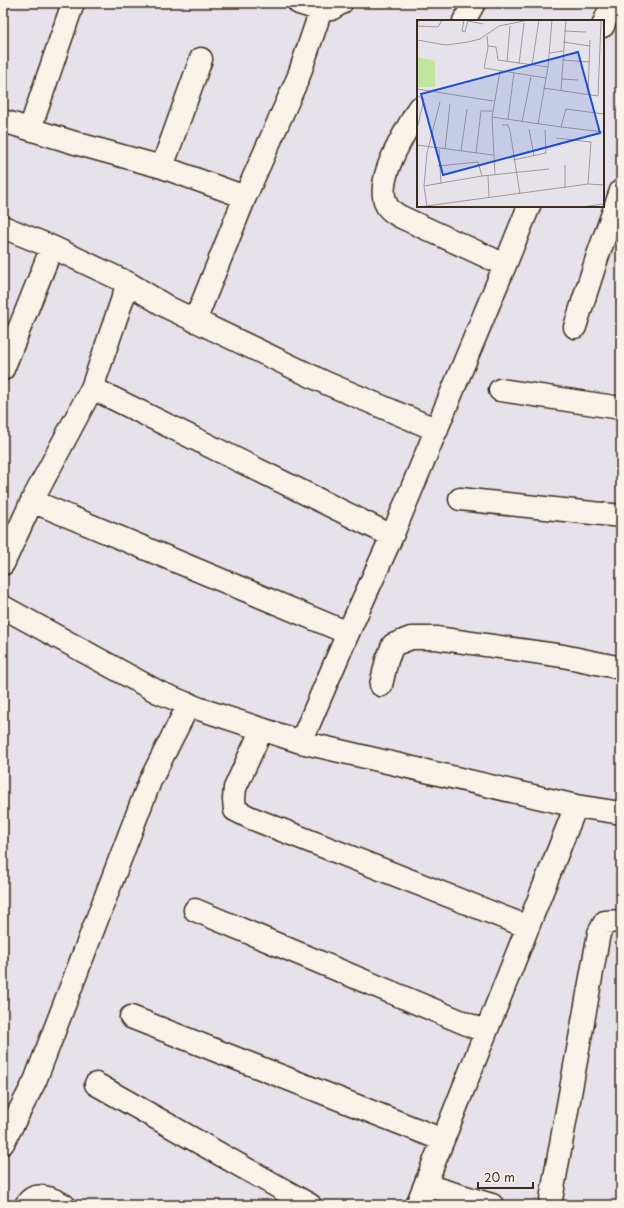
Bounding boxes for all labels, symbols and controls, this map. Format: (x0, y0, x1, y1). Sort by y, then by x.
inset map (417, 20, 604, 207)
scale bar (478, 1164, 533, 1190)
text: 20 m (484, 1168, 515, 1186)

